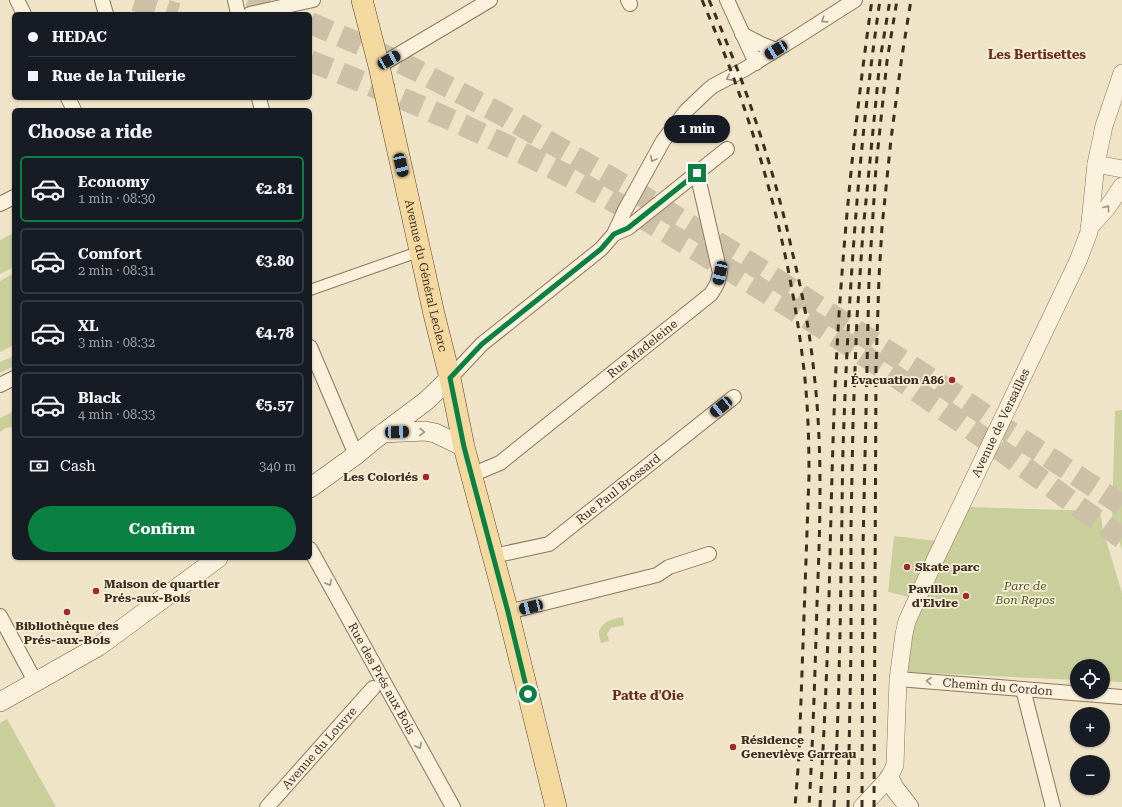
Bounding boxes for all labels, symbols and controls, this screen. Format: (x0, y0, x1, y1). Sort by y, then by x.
one-way arrow (822, 15, 829, 22)
text: HEDAC (52, 28, 107, 46)
car (763, 39, 789, 61)
district label: Les Bertisettes (988, 47, 1086, 62)
car (376, 49, 402, 71)
text: Rue de la Tuilerie (52, 67, 186, 85)
one-way arrow (726, 73, 733, 80)
callout: 1 min (664, 115, 730, 143)
text: Choose a ride (28, 121, 152, 142)
text: 1 min (679, 121, 715, 136)
car (392, 152, 410, 178)
one-way arrow (650, 155, 658, 162)
route end (688, 164, 706, 182)
icon: car (30, 171, 66, 207)
text: Economy (78, 173, 149, 191)
text: €2.81 (256, 180, 294, 198)
text: 1 min · 08:30 (78, 191, 155, 206)
street label: Avenue du Général Leclerc (402, 198, 450, 353)
one-way arrow (1102, 205, 1109, 212)
icon: car (30, 243, 66, 279)
text: Comfort (78, 245, 142, 263)
text: €3.80 (256, 252, 294, 270)
car (712, 260, 728, 286)
text: 2 min · 08:31 (78, 263, 155, 278)
icon: car (30, 315, 66, 351)
street label: Rue Madeleine (605, 316, 681, 381)
text: XL (78, 317, 99, 335)
text: €4.78 (256, 324, 294, 342)
text: 3 min · 08:32 (78, 335, 155, 350)
street label: Avenue de Versailles (969, 366, 1033, 479)
place label: Évacuation A86 (851, 373, 944, 387)
marker: Évacuation A86 (947, 375, 957, 385)
icon: car (30, 387, 66, 423)
text: Black (78, 389, 121, 407)
car (708, 395, 734, 419)
text: €5.57 (256, 396, 294, 414)
text: 4 min · 08:33 (78, 407, 155, 422)
car (385, 426, 409, 438)
one-way arrow (419, 428, 425, 436)
street label: Rue Paul Brossard (573, 451, 664, 527)
icon: cash (28, 455, 50, 477)
text: Cash (60, 457, 96, 475)
text: 340 m (259, 459, 296, 474)
place label: Les Coloriés (343, 470, 418, 484)
marker: Les Coloriés (421, 472, 431, 482)
button: Confirm (28, 506, 296, 552)
place label: Skate parc (915, 560, 980, 574)
marker: Skate parc (902, 562, 912, 572)
place label: Maison de quartier Prés-aux-Bois (104, 577, 220, 605)
one-way arrow (324, 579, 331, 586)
park label: Parc de Bon Repos (994, 579, 1055, 607)
place label: Pavillon d'Elvire (908, 582, 958, 610)
marker: Maison de quartier Prés-aux-Bois (91, 586, 101, 596)
marker: Pavillon d'Elvire (961, 591, 971, 601)
car (518, 598, 544, 616)
marker: Bibliothèque des Prés-aux-Bois (62, 607, 72, 617)
place label: Bibliothèque des Prés-aux-Bois (15, 619, 119, 647)
street label: Rue des Prés aux Bois (345, 620, 418, 737)
map controls (1070, 659, 1110, 795)
button: locate (1070, 659, 1110, 699)
street label: Chemin du Cordon (942, 676, 1054, 698)
one-way arrow (926, 677, 932, 686)
route start (519, 685, 537, 703)
district label: Patte d'Oie (612, 688, 684, 703)
street label: Avenue du Louvre (279, 704, 360, 792)
button: + (1070, 707, 1110, 747)
place label: Résidence Geneviève Garreau (741, 733, 857, 761)
one-way arrow (415, 742, 422, 749)
marker: Résidence Geneviève Garreau (728, 742, 738, 752)
button: − (1070, 755, 1110, 795)

